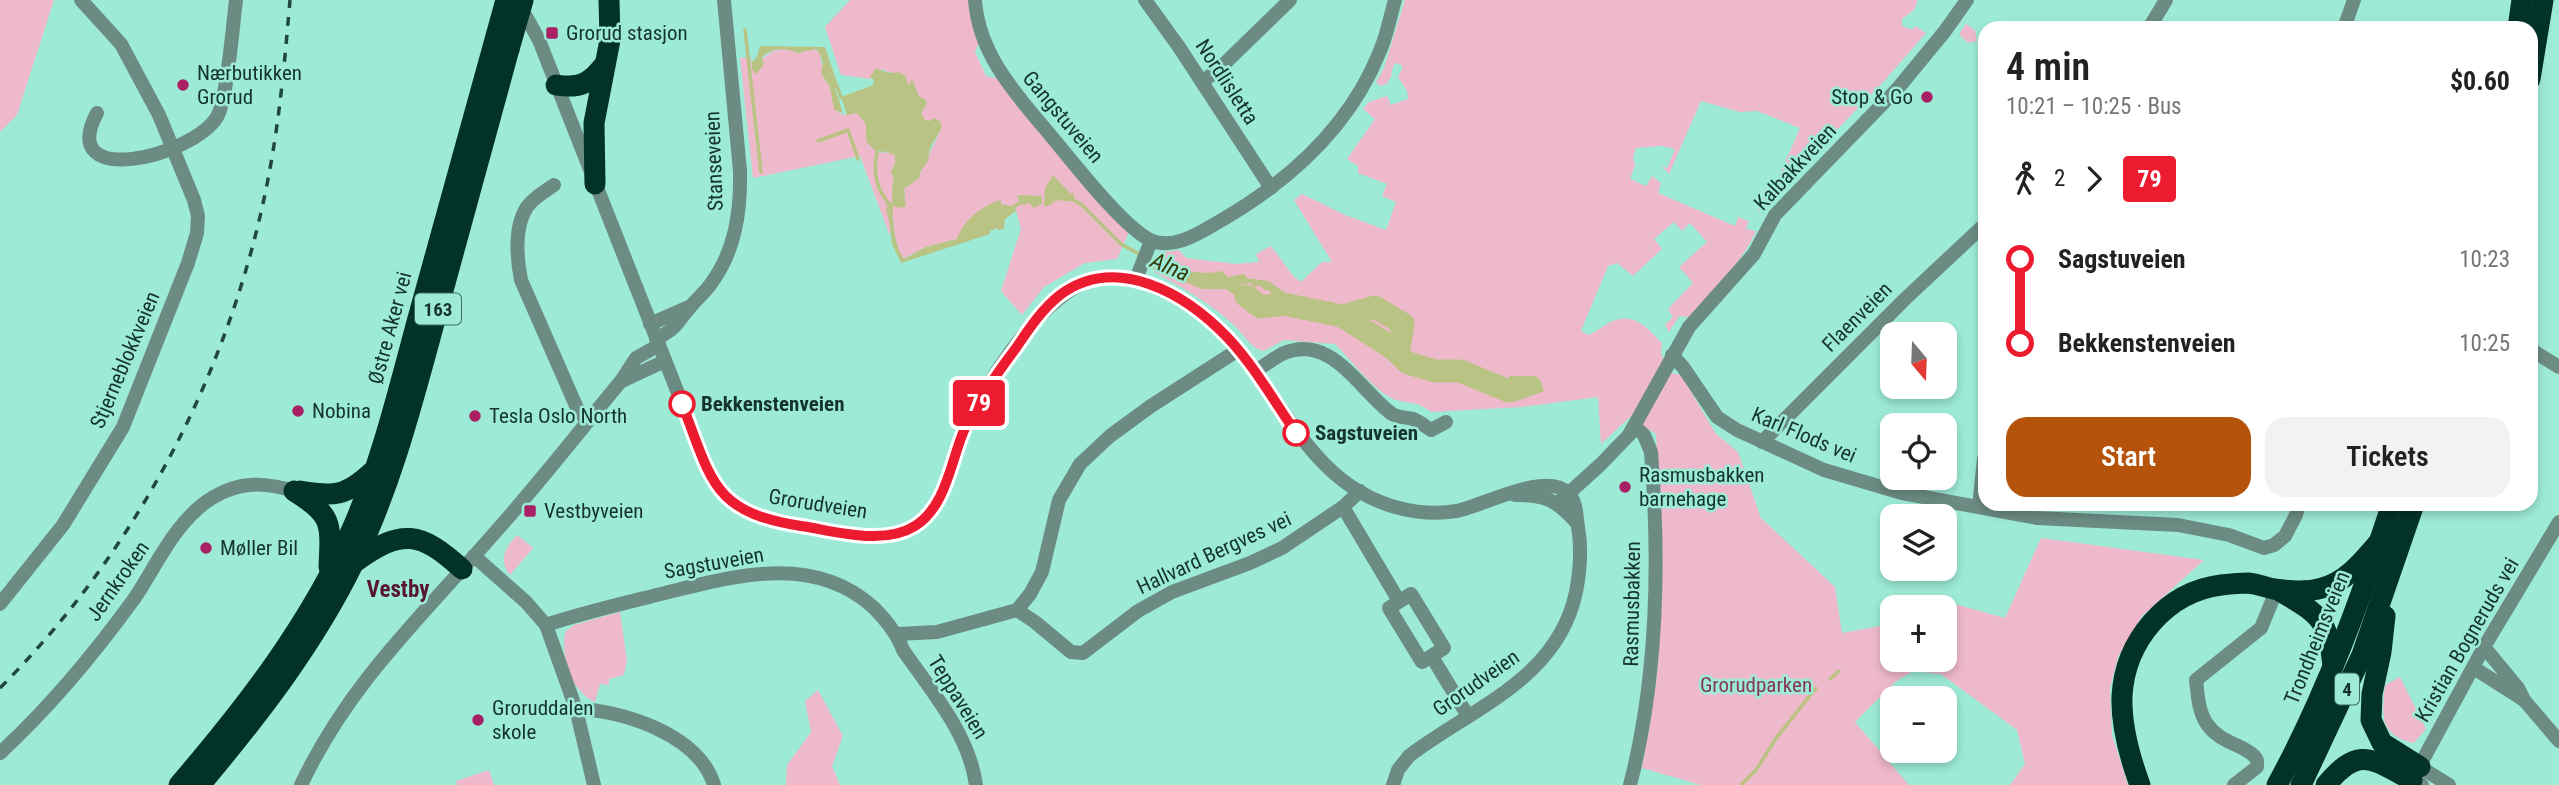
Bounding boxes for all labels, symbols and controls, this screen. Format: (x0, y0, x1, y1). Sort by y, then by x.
place label: Grorud stasjon (566, 21, 688, 45)
marker: Grorud stasjon (544, 25, 560, 41)
street label: Nordlisletta (1191, 35, 1263, 129)
text: 4 min (2006, 45, 2090, 89)
place label: Nærbutikken Grorud (197, 61, 302, 109)
street label: Gangstuveien (1018, 66, 1108, 168)
text: $0.60 (2450, 66, 2510, 96)
marker: Nærbutikken Grorud (175, 77, 191, 93)
place label: Stop & Go (1831, 85, 1913, 109)
marker: Stop & Go (1919, 89, 1935, 105)
text: 10:21 – 10:25 · Bus (2006, 93, 2182, 120)
street label: Stanseveien (700, 111, 728, 211)
street label: Kalbakkveien (1749, 119, 1841, 215)
icon: walk (2006, 160, 2044, 198)
icon: forward (2075, 160, 2113, 198)
text: 2 (2054, 165, 2065, 192)
text: 79 (2137, 165, 2162, 193)
text: Sagstuveien (2058, 244, 2186, 274)
water label: Alna (1146, 246, 1193, 287)
text: 10:23 (2459, 246, 2510, 273)
street label: Østre Aker vei (363, 269, 417, 387)
street label: Flaenveien (1817, 277, 1897, 357)
street label: Stjerneblokkveien (85, 288, 165, 432)
road number: 163 (415, 294, 461, 324)
north arrow (1880, 322, 1956, 399)
map controls (1880, 322, 1957, 763)
text: Bekkenstenveien (2058, 328, 2236, 358)
text: 10:25 (2459, 330, 2510, 357)
line badge: 79 (948, 380, 1010, 426)
text: 79 (967, 389, 991, 417)
marker: Bekkenstenveien (669, 391, 695, 417)
place label: Bekkenstenveien (701, 392, 844, 416)
place label: Nobina (312, 399, 371, 423)
street label: Karl Flods vei (1748, 402, 1860, 468)
marker: Nobina (290, 403, 306, 419)
place label: Tesla Oslo North (489, 404, 627, 428)
marker: Tesla Oslo North (467, 408, 483, 424)
button: locate (1880, 413, 1957, 490)
button: Start (2006, 417, 2251, 497)
button: Tickets (2265, 417, 2510, 497)
marker: Sagstuveien (1283, 420, 1309, 446)
place label: Sagstuveien (1315, 421, 1418, 445)
place label: Rasmusbakken barnehage (1639, 463, 1764, 511)
marker: Rasmusbakken barnehage (1617, 479, 1633, 495)
street label: Grorudveien (767, 484, 869, 524)
place label: Vestbyveien (544, 499, 643, 523)
marker: Vestbyveien (522, 503, 538, 519)
button: layers (1880, 504, 1957, 581)
street label: Hallvard Bergves vei (1133, 507, 1295, 599)
street label: Jernkroken (82, 536, 154, 626)
place label: Møller Bil (220, 536, 298, 560)
marker: Møller Bil (198, 540, 214, 556)
street label: Rasmusbakken (1619, 541, 1645, 667)
street label: Sagstuveien (662, 542, 766, 584)
street label: Kristian Bogneruds vei (2410, 554, 2524, 726)
street label: Trondheimsveien (2279, 568, 2355, 708)
district label: Vestby (367, 576, 430, 603)
button: + (1880, 595, 1957, 672)
street label: Grorudveien (1428, 645, 1524, 721)
street label: Teppaveien (923, 651, 993, 743)
park label: Grorudparken (1700, 673, 1812, 697)
road number: 4 (2335, 674, 2359, 704)
button: − (1880, 686, 1957, 763)
place label: Groruddalen skole (492, 696, 593, 744)
marker: Groruddalen skole (470, 712, 486, 728)

